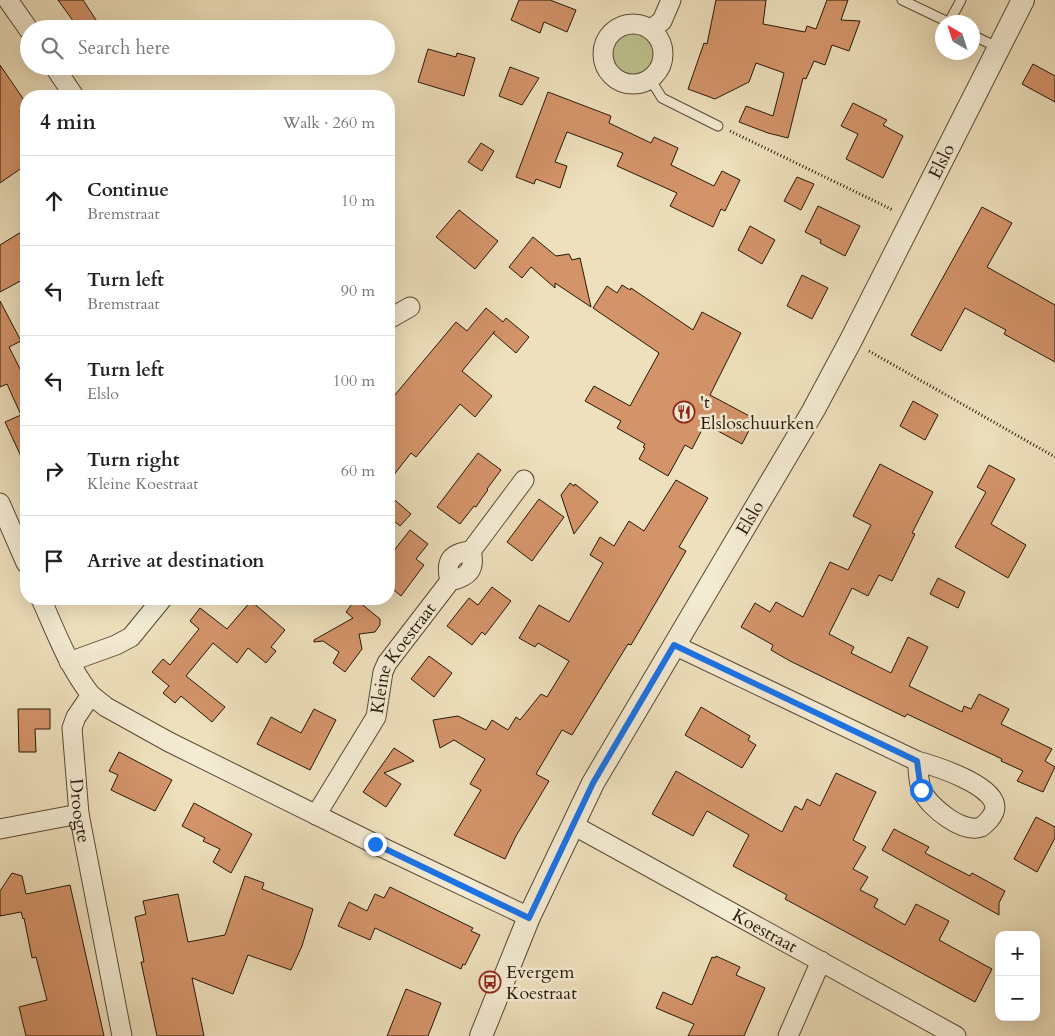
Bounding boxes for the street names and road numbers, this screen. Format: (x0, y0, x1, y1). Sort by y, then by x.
street label: Elslo (922, 139, 961, 183)
street label: Elslo (730, 496, 770, 540)
street label: Kleine Koestraat (364, 597, 442, 716)
street label: Droogte (64, 778, 97, 845)
street label: Koestraat (728, 903, 802, 959)

